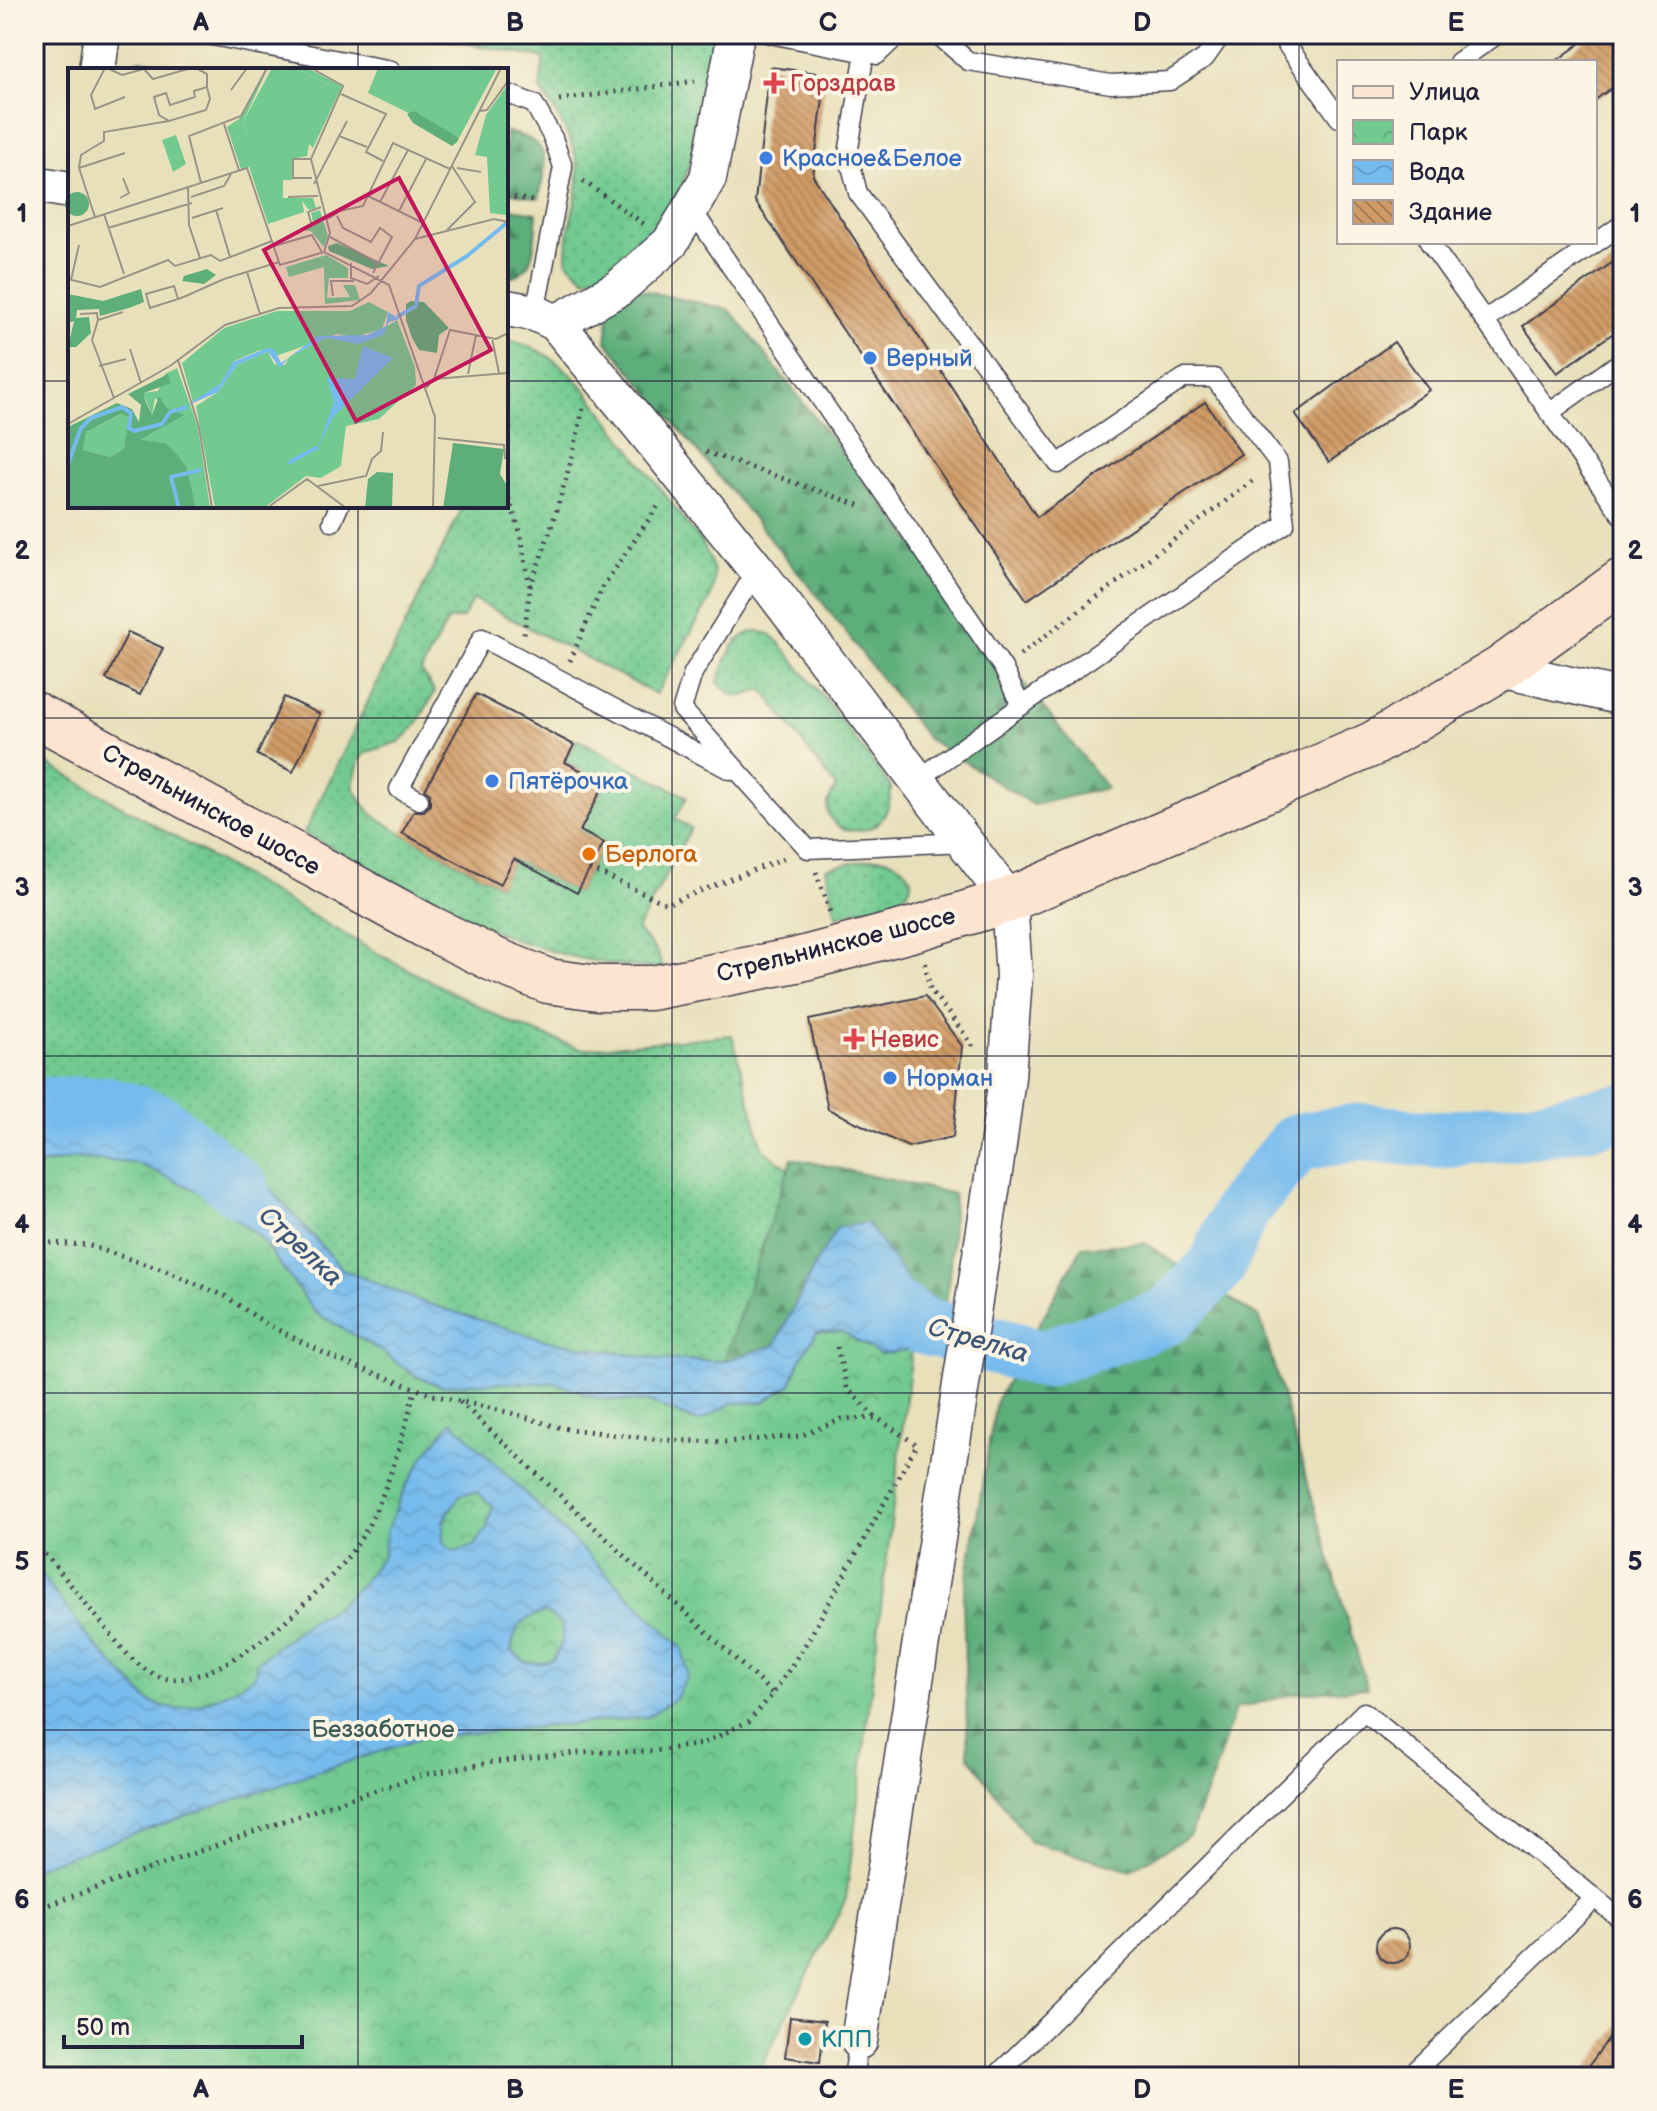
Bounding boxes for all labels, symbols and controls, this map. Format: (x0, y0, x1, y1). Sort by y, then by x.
text: A (192, 8, 209, 39)
text: B (506, 8, 524, 39)
text: C (819, 8, 837, 39)
text: D (1133, 8, 1151, 39)
text: E (1448, 8, 1465, 39)
legend (1337, 60, 1597, 244)
inset map (68, 68, 508, 508)
place label: Горздрав (790, 69, 896, 98)
marker: Горздрав (765, 74, 783, 92)
text: Улица (1409, 78, 1480, 107)
text: Парк (1409, 118, 1468, 147)
place label: Красное&Белое (782, 144, 962, 173)
marker: Красное&Белое (757, 149, 775, 167)
text: Вода (1409, 158, 1465, 187)
text: Здание (1409, 198, 1492, 227)
text: 1 (17, 199, 27, 230)
text: 1 (1630, 199, 1640, 230)
place label: Верный (886, 344, 973, 373)
marker: Верный (861, 349, 879, 367)
text: 2 (14, 536, 30, 567)
text: 2 (1627, 536, 1643, 567)
street label: Стрельнинское шоссе (97, 738, 325, 882)
place label: Пятёрочка (508, 767, 628, 796)
marker: Пятёрочка (483, 772, 501, 790)
place label: Берлога (605, 840, 697, 869)
marker: Берлога (580, 845, 598, 863)
text: 3 (14, 873, 30, 904)
text: 3 (1627, 873, 1643, 904)
street label: Стрельнинское шоссе (714, 901, 958, 989)
place label: Невис (870, 1025, 939, 1054)
marker: Невис (845, 1030, 863, 1048)
place label: Норман (906, 1064, 993, 1093)
marker: Норман (881, 1069, 899, 1087)
water label: Стрелка (252, 1201, 348, 1293)
text: 4 (14, 1210, 30, 1241)
text: 4 (1627, 1210, 1643, 1241)
water label: Стрелка (924, 1312, 1032, 1370)
text: 5 (14, 1547, 30, 1578)
text: 5 (1627, 1547, 1643, 1578)
park label: Беззаботное (311, 1715, 455, 1744)
text: 6 (14, 1885, 30, 1916)
text: 6 (1627, 1885, 1643, 1916)
scale bar (64, 1999, 302, 2049)
text: 50 m (76, 2013, 130, 2042)
place label: КПП (821, 2025, 872, 2054)
marker: КПП (796, 2030, 814, 2048)
text: A (192, 2075, 209, 2106)
text: B (506, 2075, 524, 2106)
text: C (819, 2075, 837, 2106)
text: D (1133, 2075, 1151, 2106)
text: E (1448, 2075, 1465, 2106)

